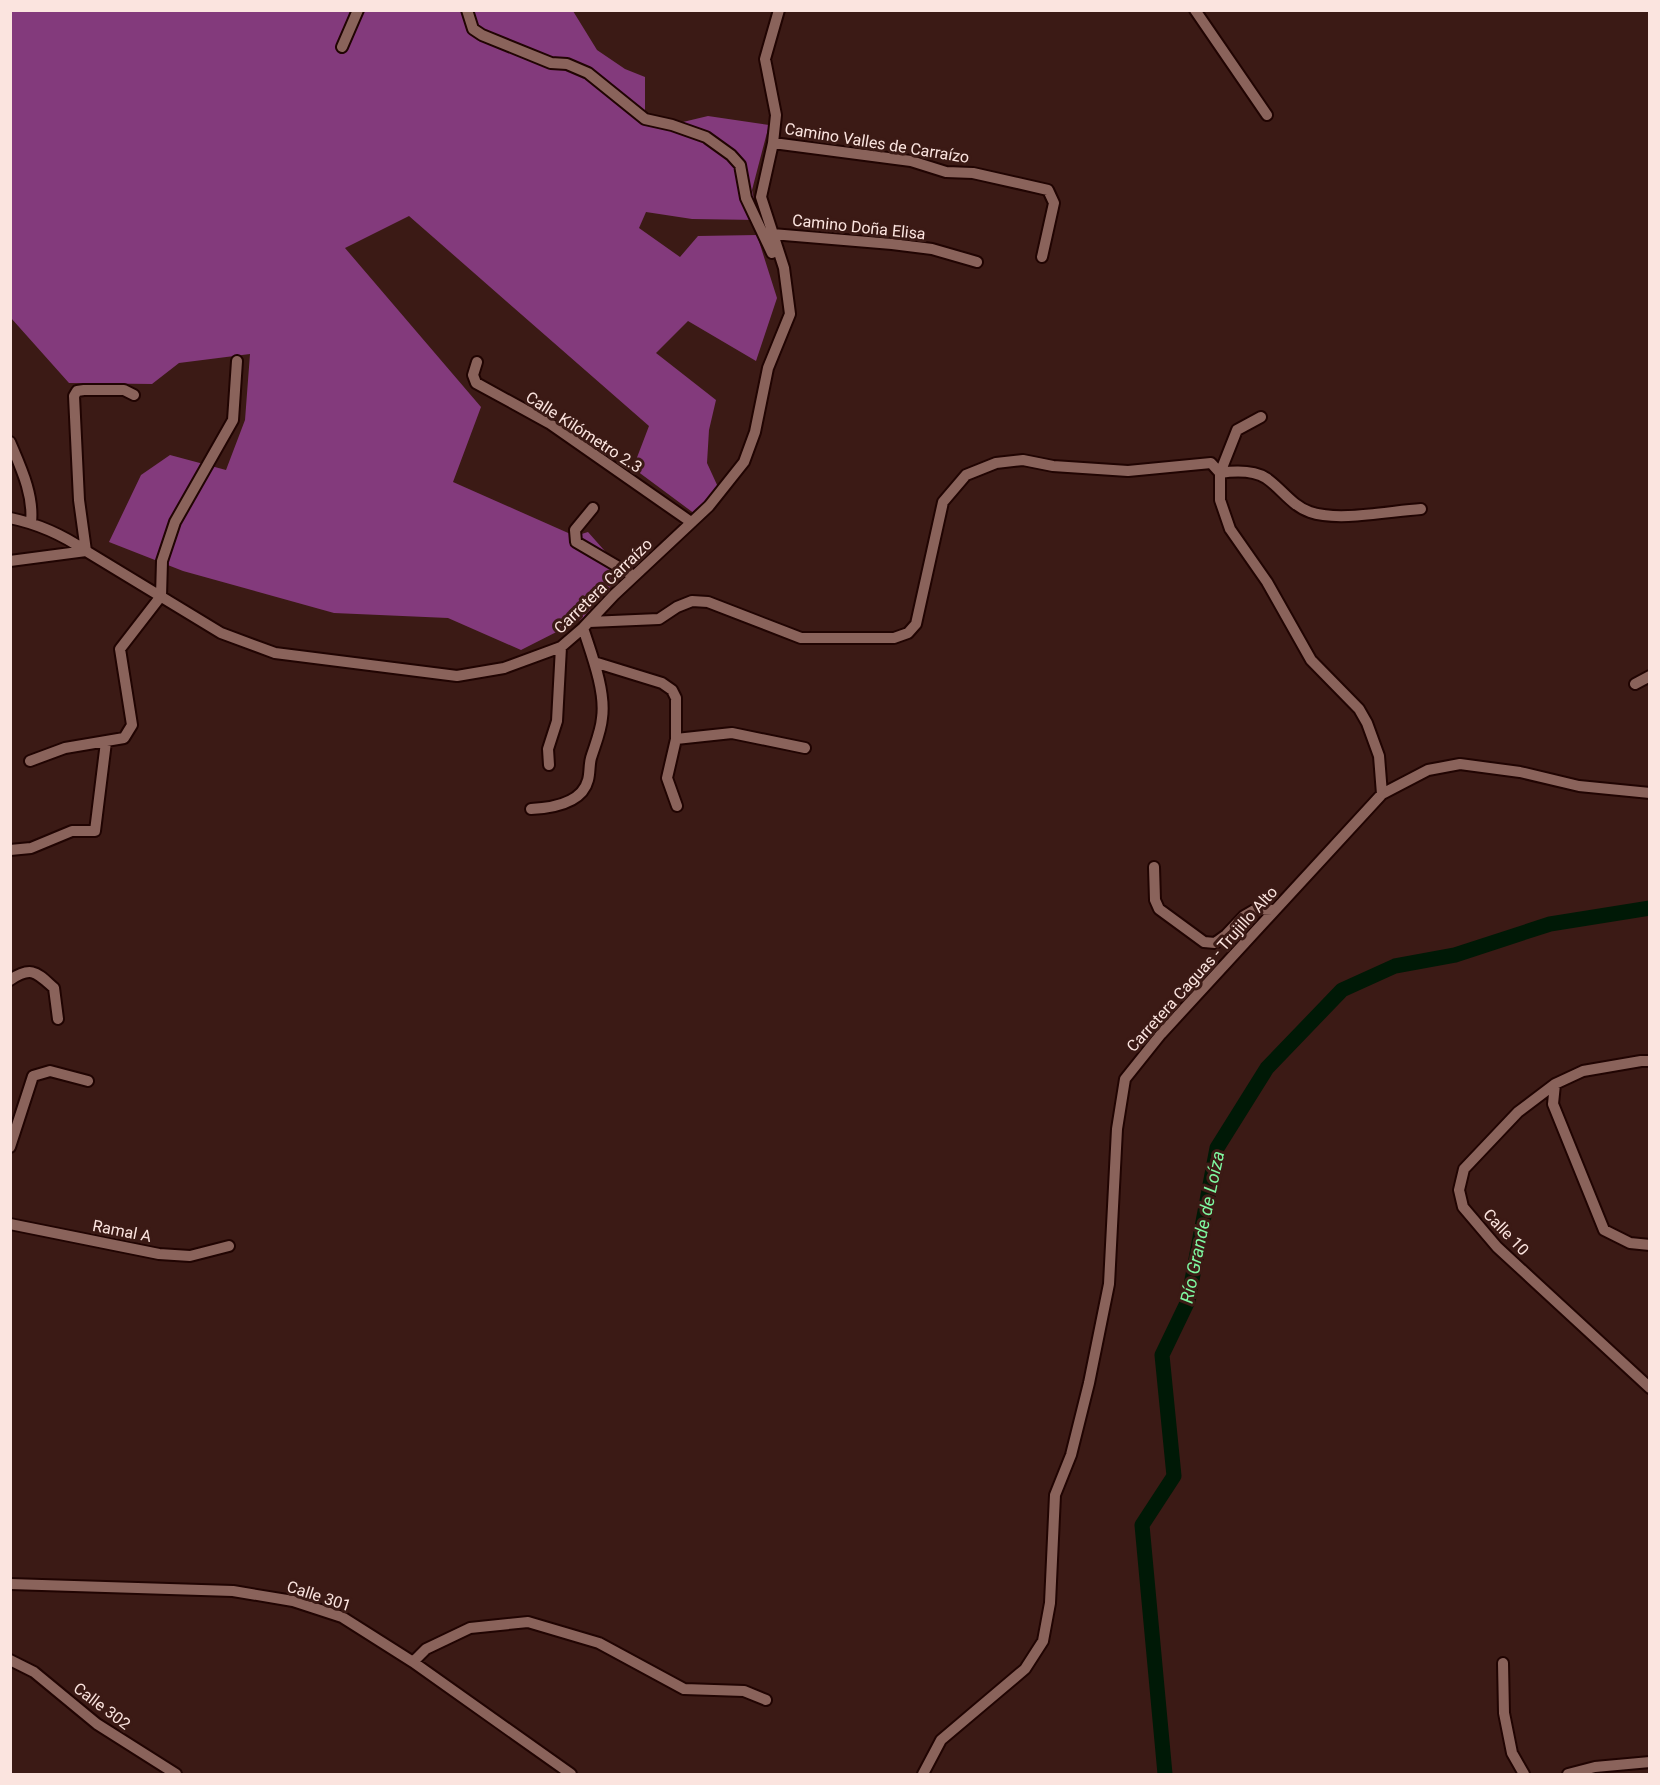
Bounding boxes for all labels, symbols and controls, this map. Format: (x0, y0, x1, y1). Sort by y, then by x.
street label: Camino Valles de Carraízo (783, 119, 971, 167)
street label: Camino Doña Elisa (791, 211, 927, 243)
street label: Calle Kilómetro 2.3 (522, 387, 646, 477)
street label: Carretera Carraízo (550, 534, 656, 638)
street label: Carretera Caguas - Trujillo Alto (1123, 882, 1281, 1056)
water label: Río Grande de Loíza (1176, 1149, 1228, 1305)
street label: Calle 10 (1479, 1205, 1533, 1259)
street label: Ramal A (91, 1216, 154, 1246)
street label: Calle 301 (285, 1577, 353, 1615)
street label: Calle 302 (70, 1678, 134, 1734)

